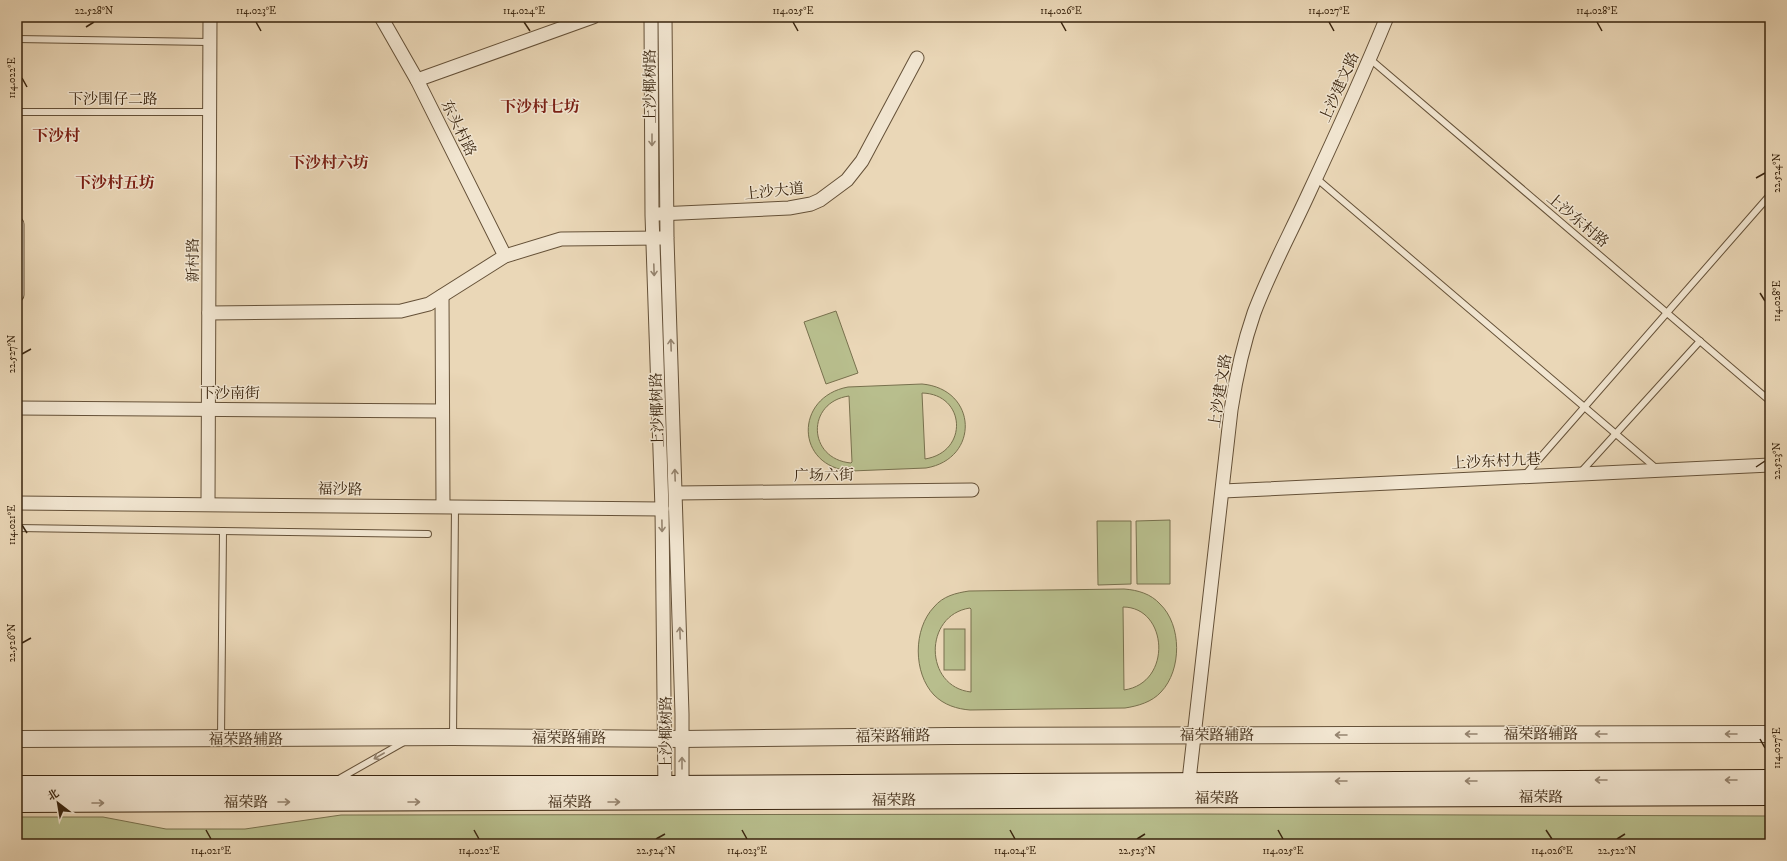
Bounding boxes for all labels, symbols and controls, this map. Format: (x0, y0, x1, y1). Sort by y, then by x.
text: 22.528°N (75, 5, 113, 17)
text: 114.023°E (236, 5, 276, 17)
text: 114.024°E (503, 5, 545, 17)
text: 114.025°E (772, 5, 814, 17)
text: 114.026°E (1040, 5, 1082, 17)
text: 114.027°E (1308, 5, 1350, 17)
text: 114.028°E (1576, 5, 1618, 17)
street label: 上沙椰树路 (641, 48, 660, 124)
street label: 上沙建文路 (1316, 49, 1363, 125)
text: 114.022°E (6, 57, 18, 99)
street label: 下沙围仔二路 (68, 90, 158, 109)
street label: 东头村路 (437, 97, 480, 159)
district label: 下沙村七坊 (500, 97, 580, 117)
district label: 下沙村 (32, 126, 80, 146)
one-way arrow (648, 133, 656, 146)
district label: 下沙村六坊 (289, 153, 369, 173)
text: 22.524°N (1771, 153, 1783, 193)
district label: 下沙村五坊 (75, 173, 155, 193)
street label: 上沙大道 (743, 179, 805, 204)
street label: 上沙东村路 (1543, 189, 1613, 252)
street label: 新村路 (184, 237, 203, 283)
one-way arrow (650, 263, 657, 276)
text: 114.028°E (1771, 280, 1783, 322)
text: 22.527°N (6, 335, 18, 373)
one-way arrow (667, 339, 674, 352)
street label: 上沙建文路 (1205, 353, 1236, 430)
street label: 上沙椰树路 (647, 372, 668, 448)
street label: 下沙南街 (200, 384, 260, 403)
text: 22.523°N (1771, 442, 1783, 480)
street label: 上沙东村九巷 (1451, 450, 1541, 473)
street label: 广场六街 (794, 465, 854, 486)
one-way arrow (671, 469, 679, 482)
street label: 福沙路 (317, 480, 363, 499)
text: 114.021°E (6, 505, 18, 545)
one-way arrow (658, 519, 666, 532)
text: 22.526°N (6, 624, 18, 662)
one-way arrow (676, 627, 683, 640)
street label: 上沙椰树路 (657, 695, 676, 771)
street label: 福荣路辅路 (1503, 725, 1579, 744)
street label: 福荣路辅路 (855, 726, 931, 747)
street label: 福荣路辅路 (1179, 726, 1255, 745)
text: 114.027°E (1771, 727, 1783, 769)
street label: 福荣路辅路 (531, 729, 607, 748)
street label: 福荣路辅路 (208, 730, 284, 749)
one-way arrow (1465, 730, 1478, 738)
one-way arrow (1595, 730, 1608, 738)
one-way arrow (1725, 730, 1738, 738)
one-way arrow (1335, 731, 1348, 739)
one-way arrow (373, 753, 385, 761)
one-way arrow (678, 757, 686, 770)
one-way arrow (1595, 776, 1608, 784)
one-way arrow (1725, 776, 1738, 784)
one-way arrow (1335, 777, 1348, 785)
one-way arrow (1465, 777, 1478, 785)
north arrow (38, 783, 78, 823)
text: 北 (45, 786, 62, 804)
street label: 福荣路 (1518, 788, 1564, 807)
street label: 福荣路 (1194, 789, 1240, 808)
street label: 福荣路 (871, 791, 917, 810)
street label: 福荣路 (223, 793, 269, 812)
street label: 福荣路 (547, 793, 593, 812)
one-way arrow (277, 798, 290, 806)
one-way arrow (407, 798, 420, 806)
one-way arrow (607, 798, 620, 806)
one-way arrow (91, 799, 104, 807)
text: 114.021°E (191, 845, 231, 857)
text: 114.022°E (458, 845, 500, 857)
text: 22.524°N (636, 845, 676, 857)
text: 114.023°E (727, 845, 767, 857)
text: 114.024°E (994, 845, 1036, 857)
text: 22.523°N (1118, 845, 1156, 857)
text: 114.025°E (1262, 845, 1304, 857)
text: 114.026°E (1531, 845, 1573, 857)
text: 22.522°N (1598, 845, 1636, 857)

